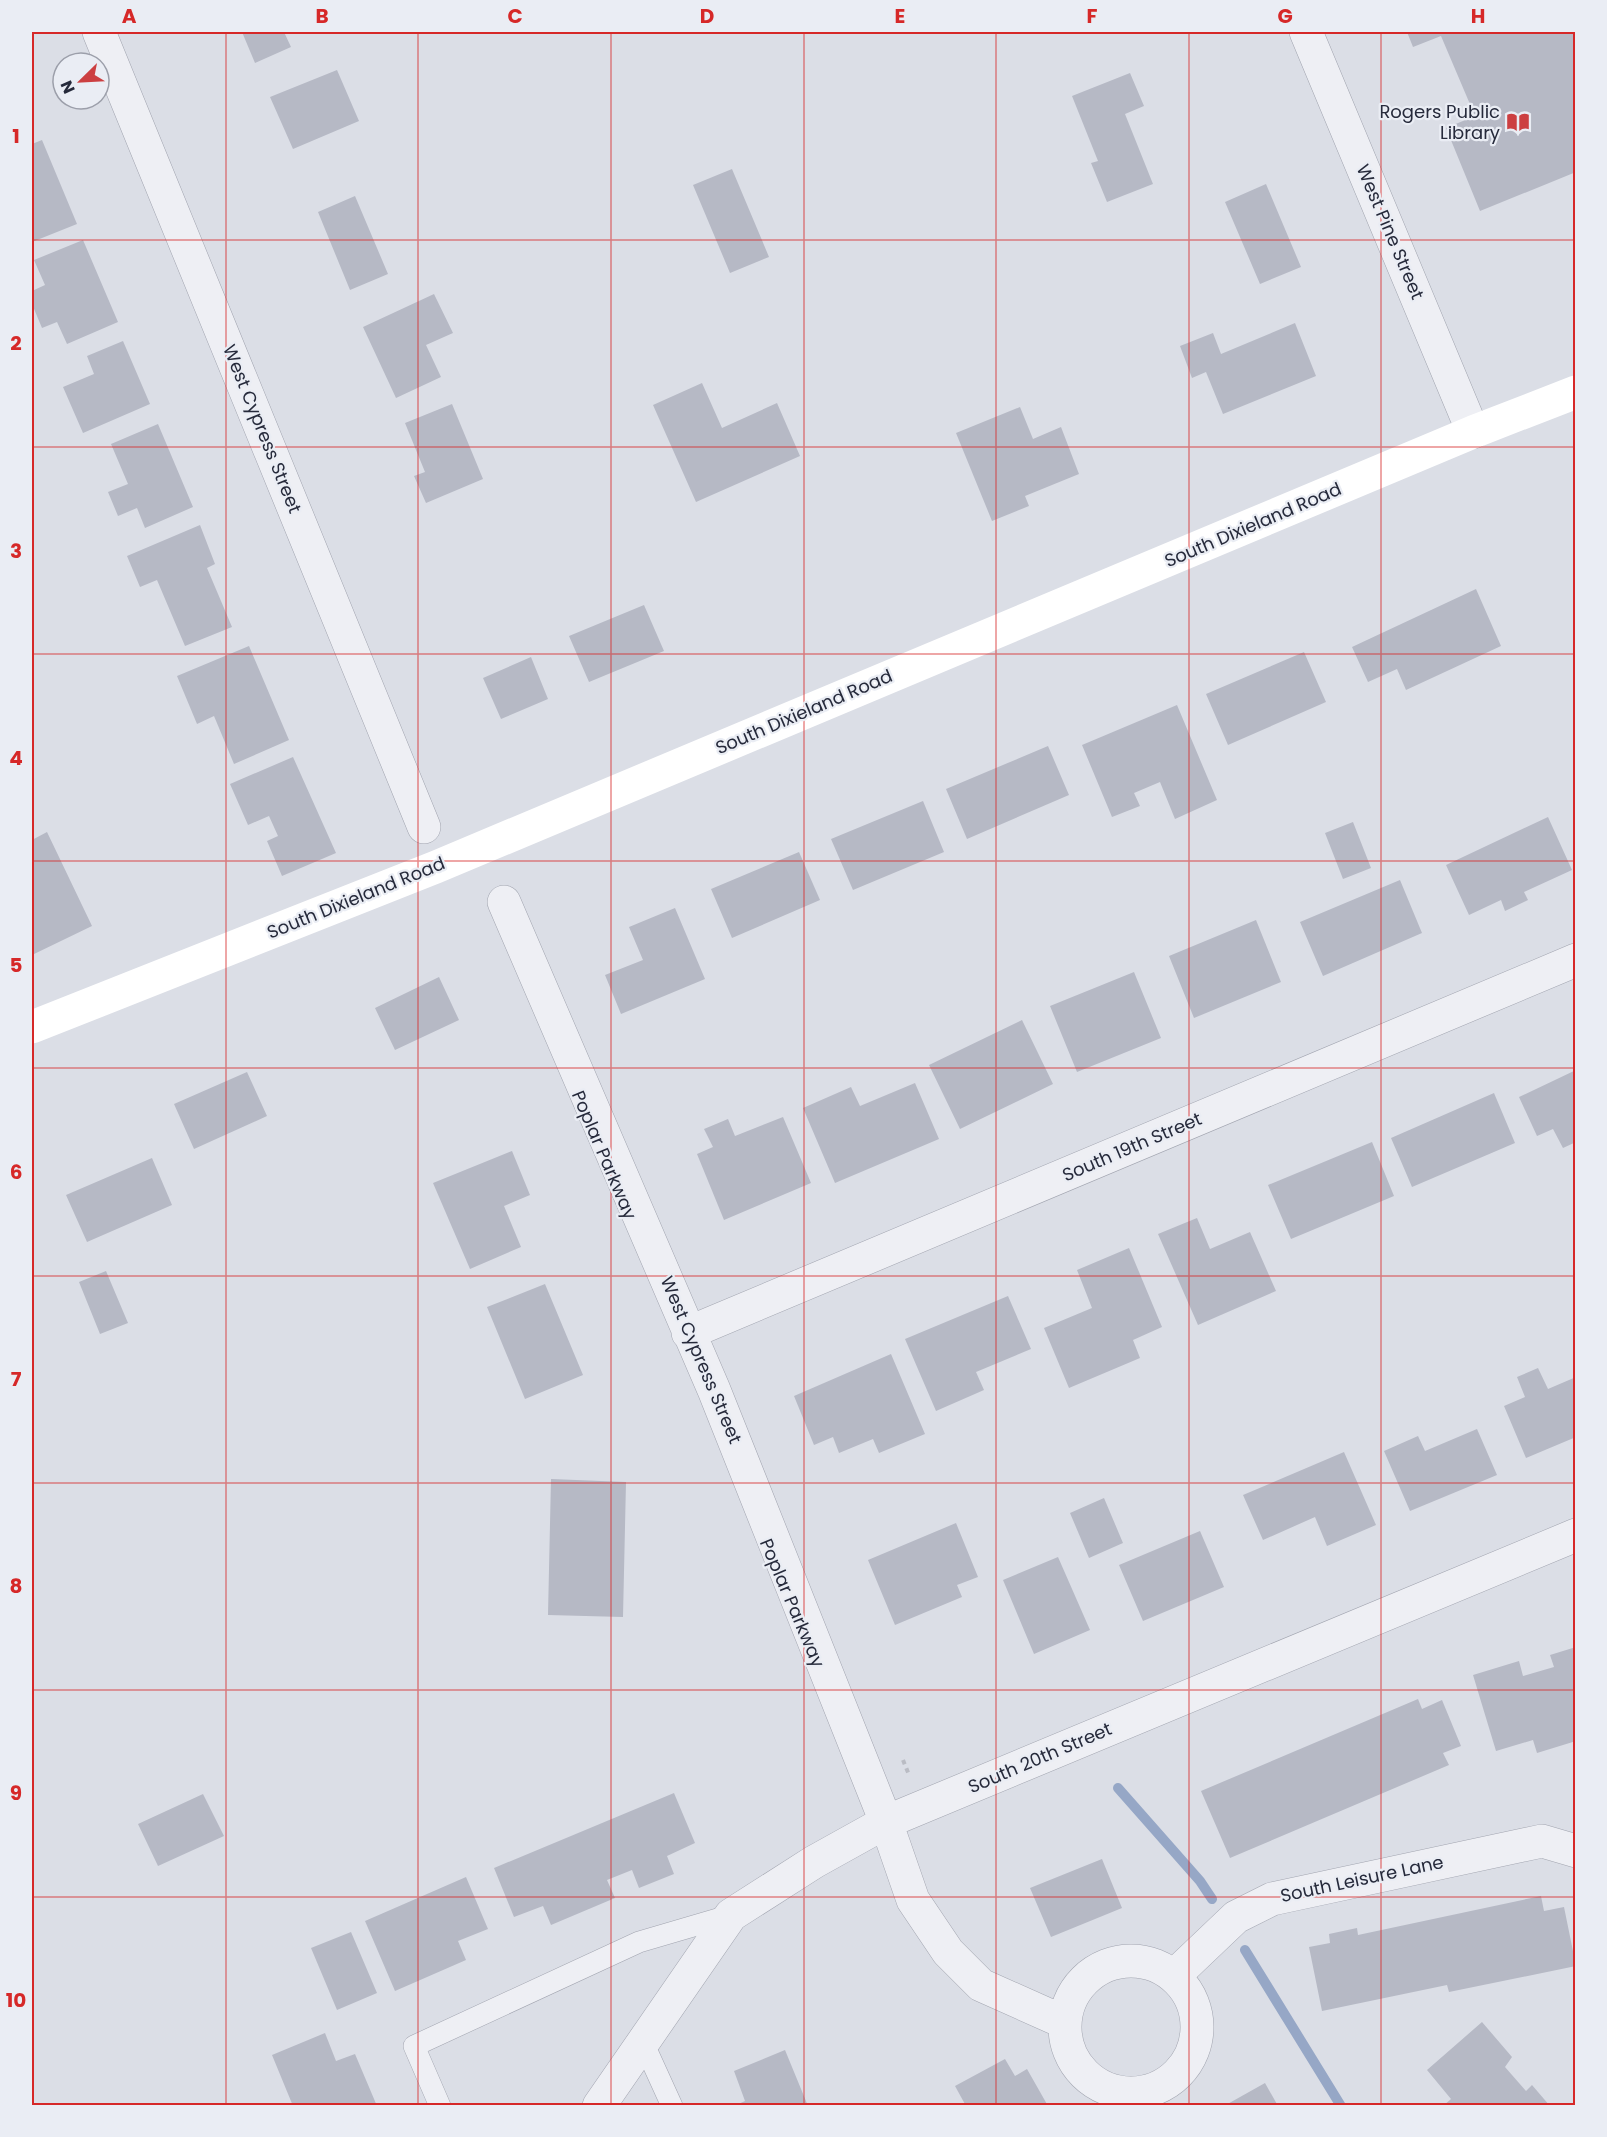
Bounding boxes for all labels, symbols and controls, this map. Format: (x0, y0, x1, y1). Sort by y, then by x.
text: A (122, 2, 137, 30)
text: B (315, 2, 329, 30)
text: C (507, 2, 523, 30)
text: D (700, 2, 714, 30)
text: E (895, 2, 905, 30)
text: F (1087, 2, 1098, 30)
text: G (1277, 2, 1293, 30)
text: H (1471, 2, 1485, 30)
north arrow (51, 51, 111, 111)
text: N (55, 77, 81, 97)
place label: Rogers Public Library (1379, 99, 1500, 145)
library icon: Rogers Public Library (1505, 109, 1531, 135)
text: 1 (12, 122, 20, 150)
street label: West Pine Street (1351, 160, 1430, 303)
text: 2 (10, 329, 22, 357)
street label: West Cypress Street (217, 341, 308, 517)
street label: South Dixieland Road (1161, 476, 1345, 573)
text: 3 (10, 537, 22, 565)
street label: South Dixieland Road (712, 663, 896, 760)
text: 4 (9, 744, 23, 772)
street label: South Dixieland Road (263, 850, 448, 945)
text: 5 (10, 951, 23, 979)
street label: Poplar Parkway (566, 1086, 643, 1223)
street label: South 19th Street (1058, 1106, 1205, 1187)
text: 6 (10, 1158, 22, 1186)
street label: West Cypress Street (655, 1272, 748, 1447)
text: 7 (11, 1365, 22, 1393)
street label: Poplar Parkway (754, 1534, 831, 1671)
text: 8 (10, 1572, 22, 1600)
street label: South 20th Street (964, 1716, 1115, 1799)
text: 9 (10, 1779, 22, 1807)
street label: South Leisure Lane (1278, 1849, 1446, 1908)
text: 10 (6, 1986, 26, 2014)

